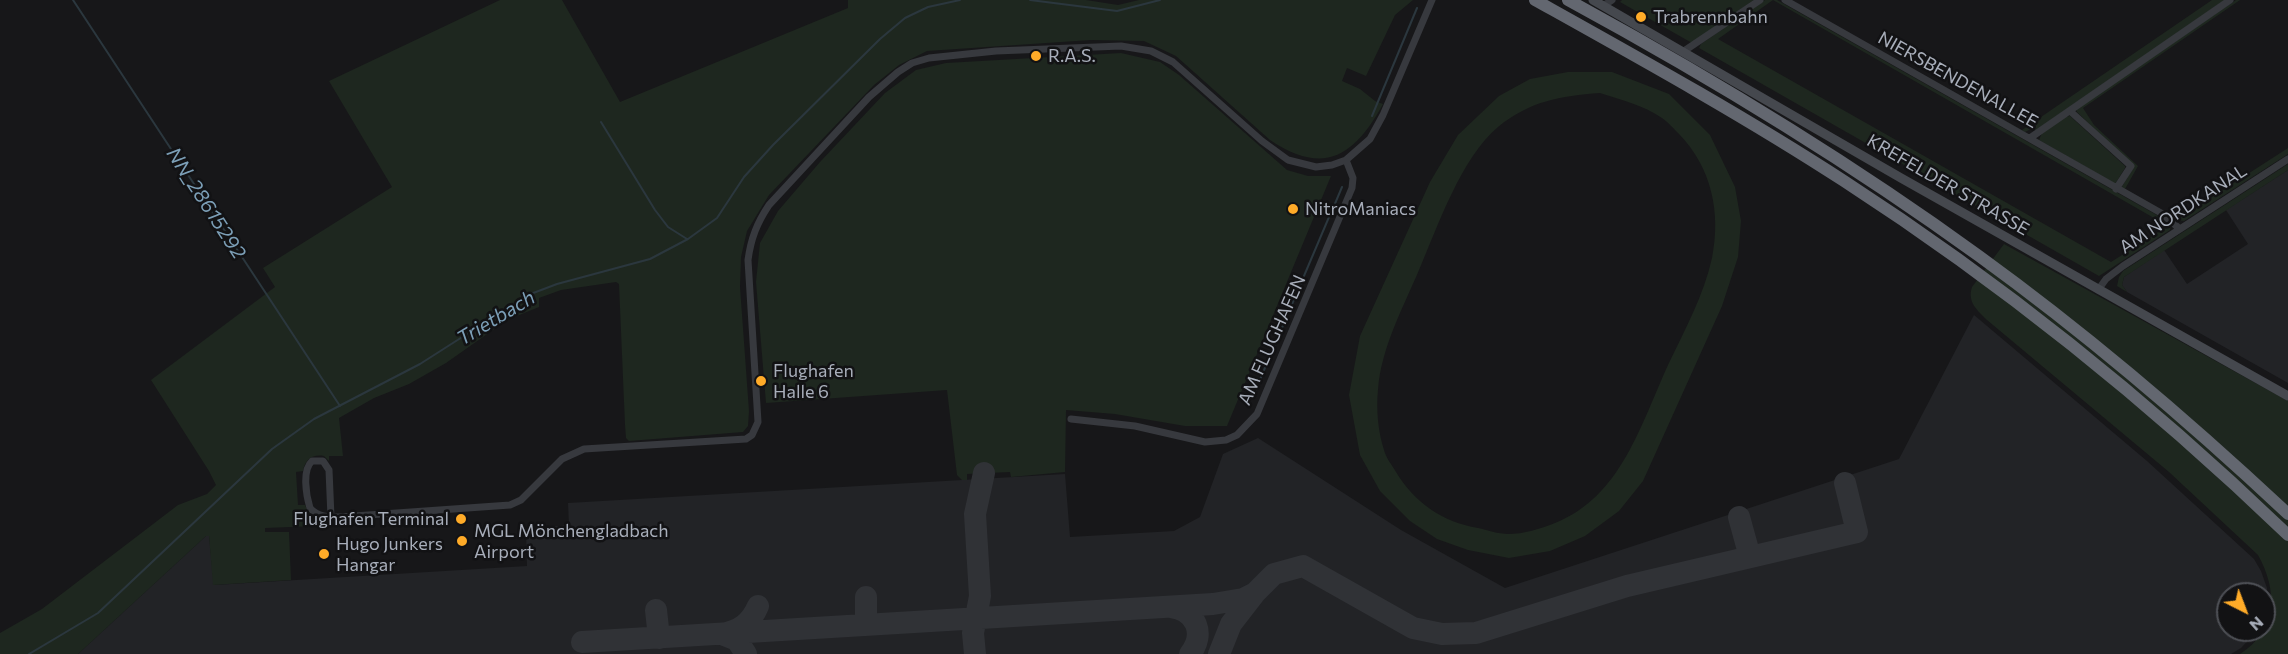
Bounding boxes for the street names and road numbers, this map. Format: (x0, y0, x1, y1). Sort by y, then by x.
street label: NIERSBENDENALLEE (1874, 27, 2042, 133)
street label: KREFELDER STRASSE (1863, 130, 2033, 240)
street label: AM NORDKANAL (2115, 160, 2251, 258)
street label: AM FLUGHAFEN (1234, 271, 1310, 409)

